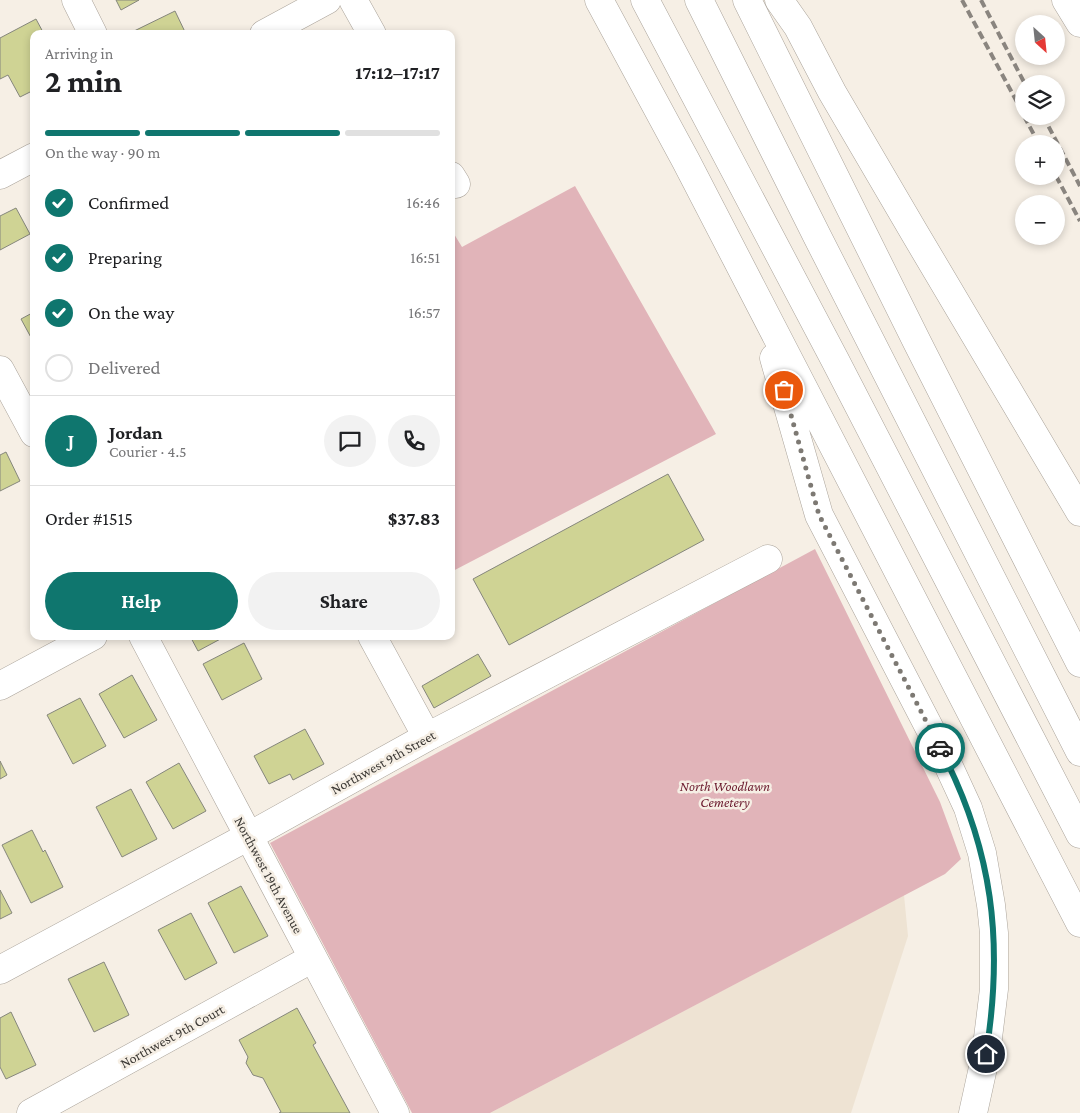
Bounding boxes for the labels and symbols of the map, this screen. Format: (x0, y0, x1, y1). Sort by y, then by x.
north arrow (1015, 15, 1065, 65)
pin (763, 369, 805, 411)
courier (915, 723, 965, 773)
street label: Northwest 9th Street (328, 726, 438, 797)
park label: North Woodlawn Cemetery (680, 778, 770, 810)
street label: Northwest 19th Avenue (231, 814, 307, 936)
street label: Northwest 9th Court (117, 1001, 227, 1071)
pin (965, 1033, 1007, 1075)

